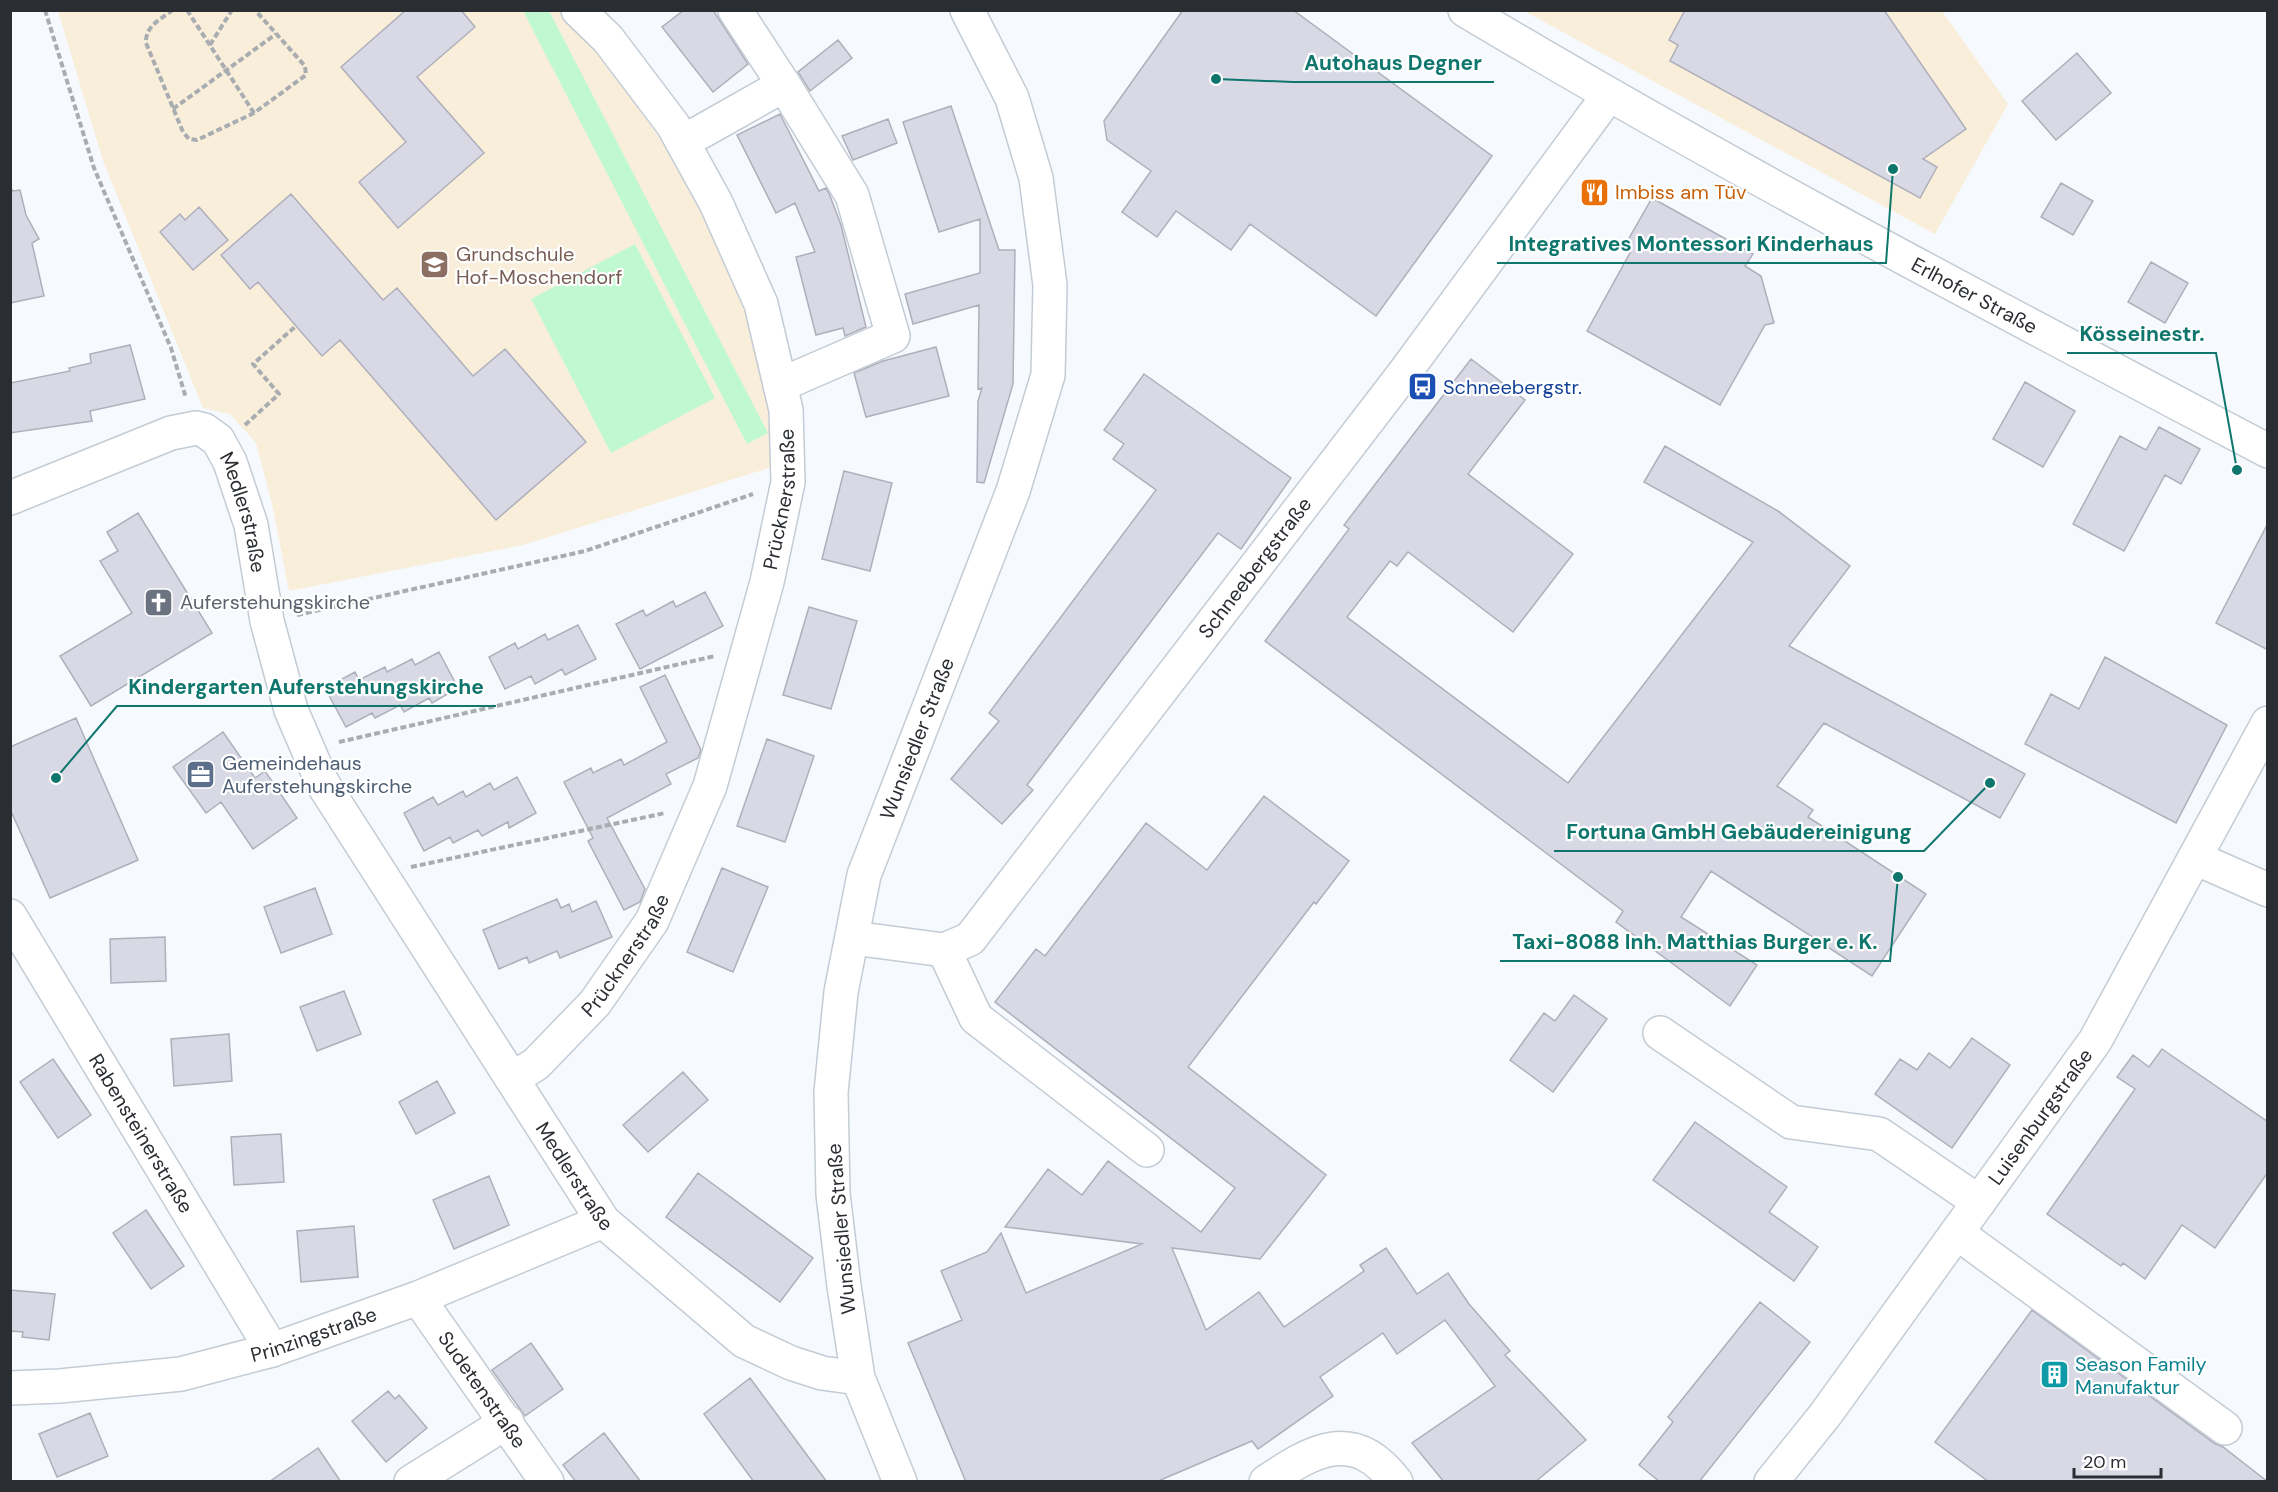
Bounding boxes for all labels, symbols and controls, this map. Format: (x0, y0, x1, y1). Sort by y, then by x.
callout: Autohaus Degner (1293, 43, 1494, 82)
text: Autohaus Degner (1304, 49, 1482, 77)
restaurant icon: Imbiss am Tüv (1578, 176, 1610, 208)
place label: Imbiss am Tüv (1615, 179, 1747, 205)
callout: Integratives Montessori Kinderhaus (1497, 224, 1886, 263)
text: Integratives Montessori Kinderhaus (1508, 230, 1874, 258)
place label: Grundschule Hof-Moschendorf (456, 241, 622, 290)
school or university icon: Grundschule Hof-Moschendorf (419, 249, 451, 281)
street label: Erlhofer Straße (1907, 251, 2042, 340)
callout: Kösseinestr. (2067, 314, 2216, 353)
text: Kösseinestr. (2080, 320, 2204, 348)
bus stop icon: Schneebergstr. (1406, 371, 1438, 403)
place label: Schneebergstr. (1443, 374, 1582, 400)
street label: Prücknerstraße (757, 428, 801, 572)
street label: Medlerstraße (214, 447, 272, 574)
street label: Schneebergstraße (1192, 492, 1317, 644)
church icon: Auferstehungskirche (143, 586, 175, 618)
place label: Auferstehungskirche (180, 589, 370, 615)
street label: Wunsiedler Straße (874, 654, 960, 823)
callout: Kindergarten Auferstehungskirche (117, 667, 496, 706)
text: Kindergarten Auferstehungskirche (128, 673, 484, 701)
place label: Gemeindehaus Auferstehungskirche (222, 750, 412, 799)
office icon: Gemeindehaus Auferstehungskirche (185, 759, 217, 791)
callout: Fortuna GmbH Gebäudereinigung (1554, 812, 1924, 851)
text: Fortuna GmbH Gebäudereinigung (1566, 818, 1912, 846)
street label: Prücknerstraße (576, 890, 675, 1022)
callout: Taxi-8088 Inh. Matthias Burger e. K. (1500, 922, 1890, 961)
text: Taxi-8088 Inh. Matthias Burger e. K. (1512, 928, 1878, 956)
street label: Luisenburgstraße (1982, 1043, 2098, 1190)
street label: Rabensteinerstraße (83, 1049, 199, 1218)
street label: Medlerstraße (530, 1117, 618, 1237)
street label: Wunsiedler Straße (821, 1143, 861, 1315)
street label: Prinzingstraße (248, 1301, 380, 1368)
street label: Sudetenstraße (432, 1326, 532, 1453)
place label: Season Family Manufaktur (2075, 1351, 2207, 1400)
building icon: Season Family Manufaktur (2038, 1359, 2070, 1391)
scale bar (2074, 1441, 2161, 1479)
text: 20 m (2083, 1450, 2126, 1474)

